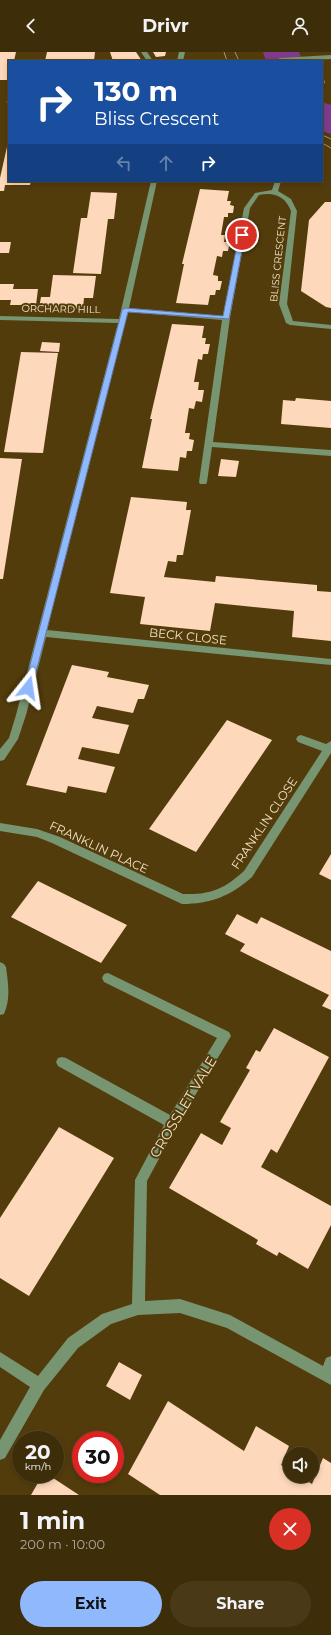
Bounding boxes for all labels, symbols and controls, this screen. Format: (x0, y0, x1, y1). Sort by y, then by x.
icon: back (20, 15, 42, 37)
text: Drivr (142, 15, 189, 37)
icon: person (289, 15, 311, 37)
text: 130 m (94, 74, 178, 108)
icon: right (28, 76, 80, 128)
text: Bliss Crescent (94, 108, 219, 130)
icon: left (113, 152, 135, 174)
icon: ahead (155, 152, 177, 174)
icon: right (197, 152, 219, 174)
street label: BLISS CRESCENT (267, 215, 289, 303)
pin (225, 218, 259, 252)
icon: arrive (231, 224, 253, 246)
street label: ORCHARD HILL (21, 302, 101, 316)
street label: BECK CLOSE (148, 624, 228, 648)
position arrow (7, 667, 49, 709)
street label: FRANKLIN CLOSE (228, 774, 300, 872)
street label: FRANKLIN PLACE (47, 818, 151, 876)
street label: CROSSLET VALE (146, 1053, 220, 1161)
speed limit sign: 30 (72, 1431, 124, 1483)
text: 20 (25, 1440, 51, 1464)
map controls (283, 1447, 319, 1483)
button: sound (283, 1447, 319, 1483)
text: km/h (25, 1460, 51, 1473)
text: 1 min (20, 1506, 85, 1535)
button: close (269, 1508, 311, 1550)
text: 200 m · 10:00 (20, 1536, 105, 1552)
button: Exit (20, 1581, 162, 1627)
button: Share (170, 1581, 311, 1627)

